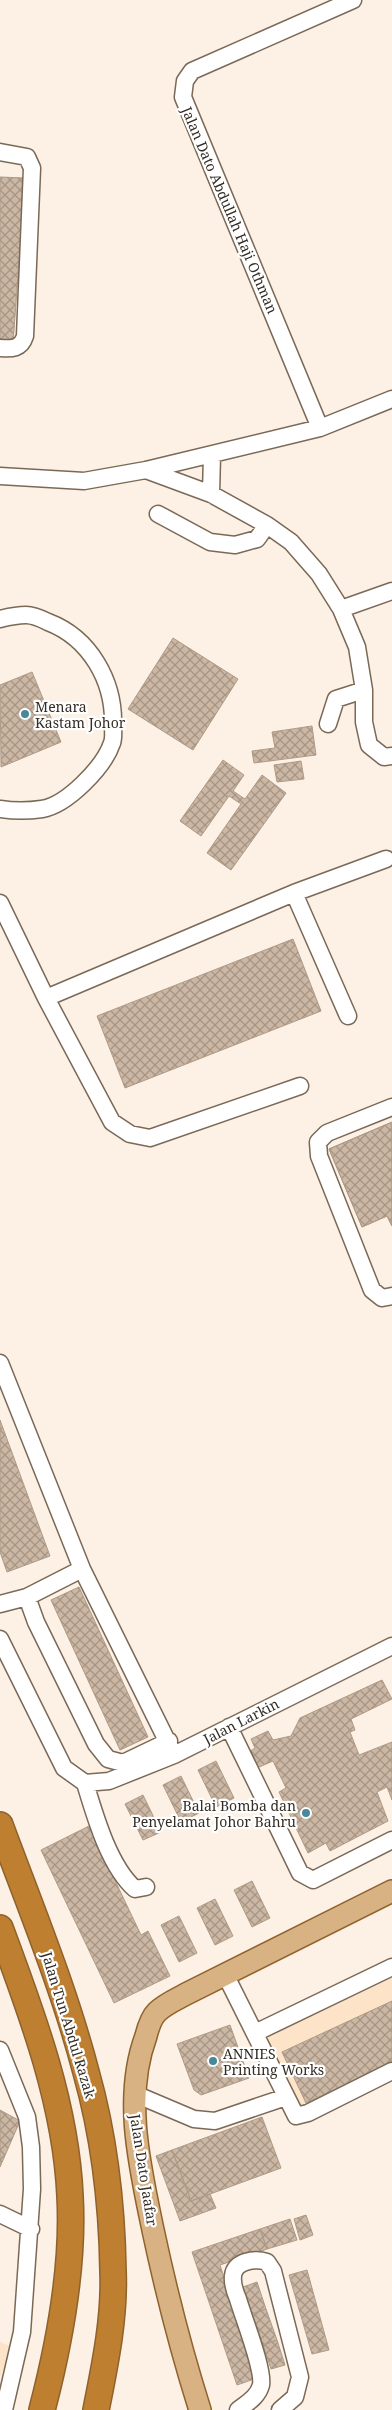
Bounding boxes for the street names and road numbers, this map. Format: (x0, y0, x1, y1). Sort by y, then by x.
street label: Jalan Dato Abdullah Haji Othman (177, 103, 282, 316)
street label: Jalan Larkin (199, 1694, 282, 1749)
street label: Jalan Tun Abdul Razak (37, 1949, 101, 2101)
street label: Jalan Dato Jaafar (126, 2112, 162, 2228)

